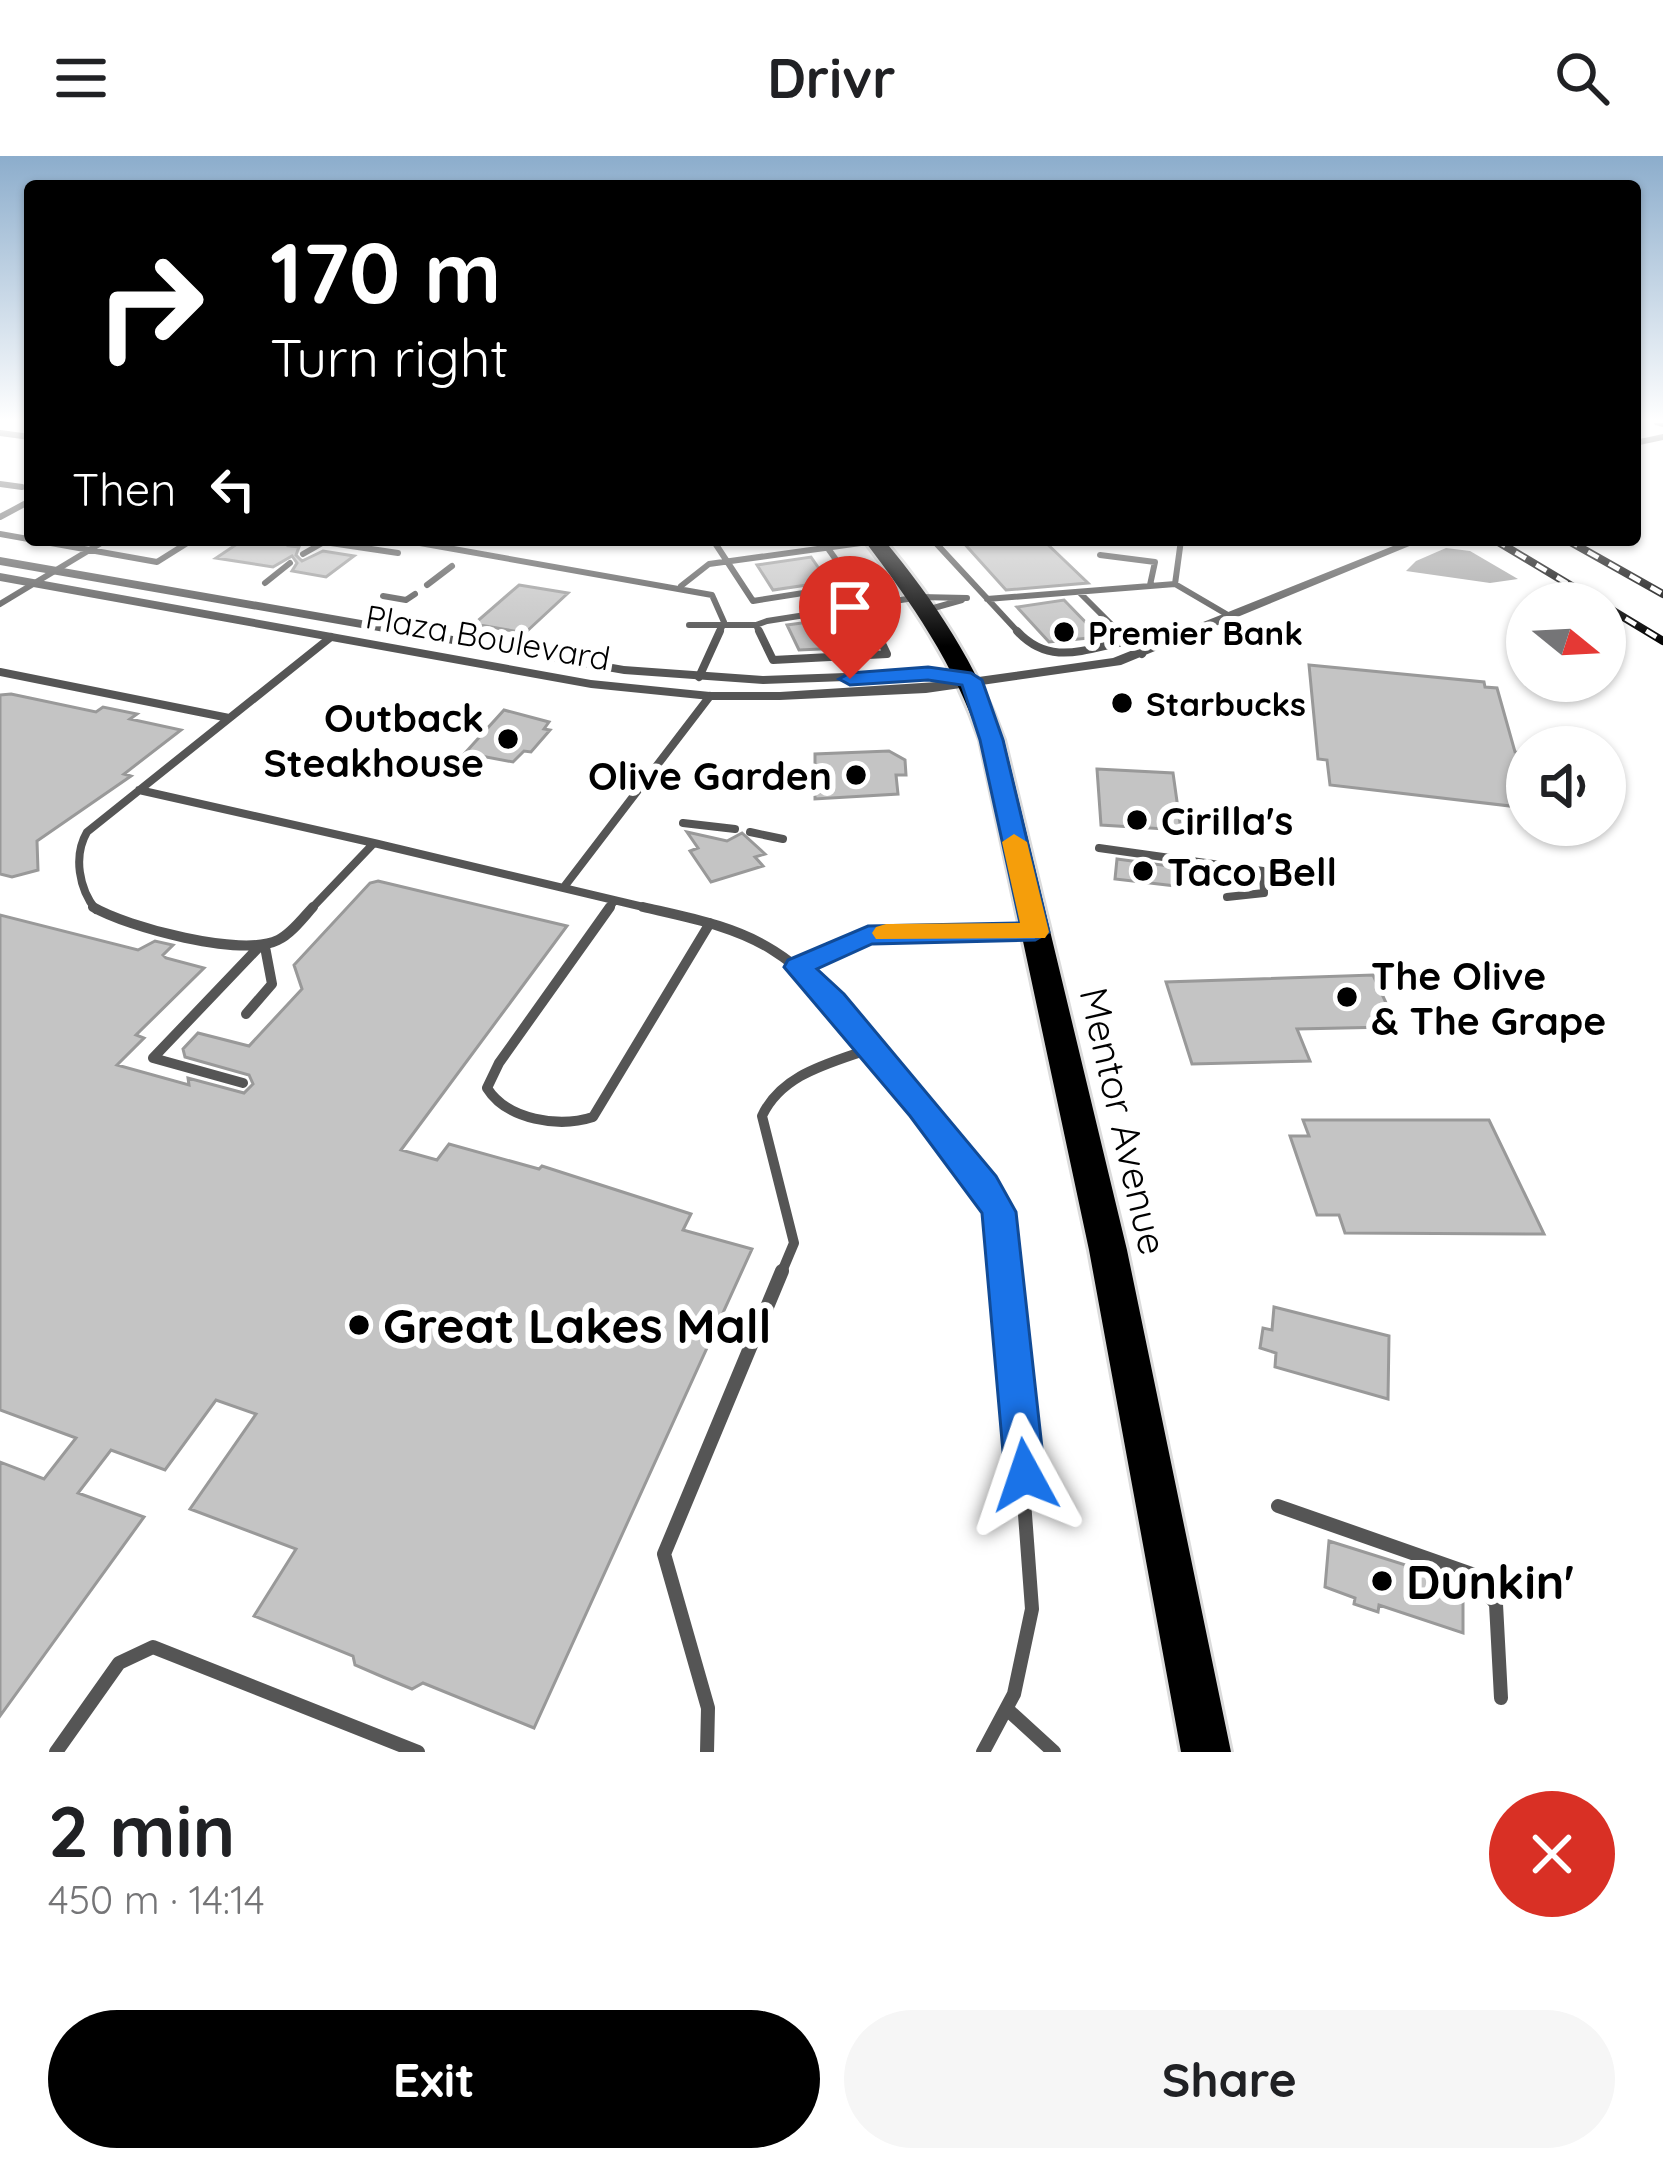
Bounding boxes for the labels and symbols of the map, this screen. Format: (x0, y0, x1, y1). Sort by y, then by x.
pin (799, 556, 901, 679)
north arrow (1506, 582, 1626, 702)
street label: Plaza Boulevard (363, 595, 613, 679)
place label: Premier Bank (1088, 612, 1303, 653)
marker: Premier Bank (1051, 619, 1077, 645)
place label: Starbucks (1146, 683, 1306, 724)
marker: Starbucks (1109, 690, 1135, 716)
place label: Outback Steakhouse (263, 693, 484, 787)
marker: Outback Steakhouse (495, 726, 521, 752)
place label: Olive Garden (588, 751, 832, 800)
marker: Olive Garden (843, 762, 869, 788)
place label: Cirilla's (1161, 796, 1293, 845)
marker: Cirilla's (1124, 807, 1150, 833)
place label: Taco Bell (1167, 847, 1337, 896)
marker: Taco Bell (1130, 858, 1156, 884)
place label: The Olive & The Grape (1371, 951, 1606, 1045)
street label: Mentor Avenue (1069, 983, 1179, 1259)
marker: The Olive & The Grape (1334, 984, 1360, 1010)
place label: Great Lakes Mall (383, 1295, 772, 1355)
marker: Great Lakes Mall (346, 1312, 372, 1338)
position arrow (962, 1412, 1088, 1538)
place label: Dunkin' (1406, 1551, 1575, 1611)
marker: Dunkin' (1369, 1568, 1395, 1594)

